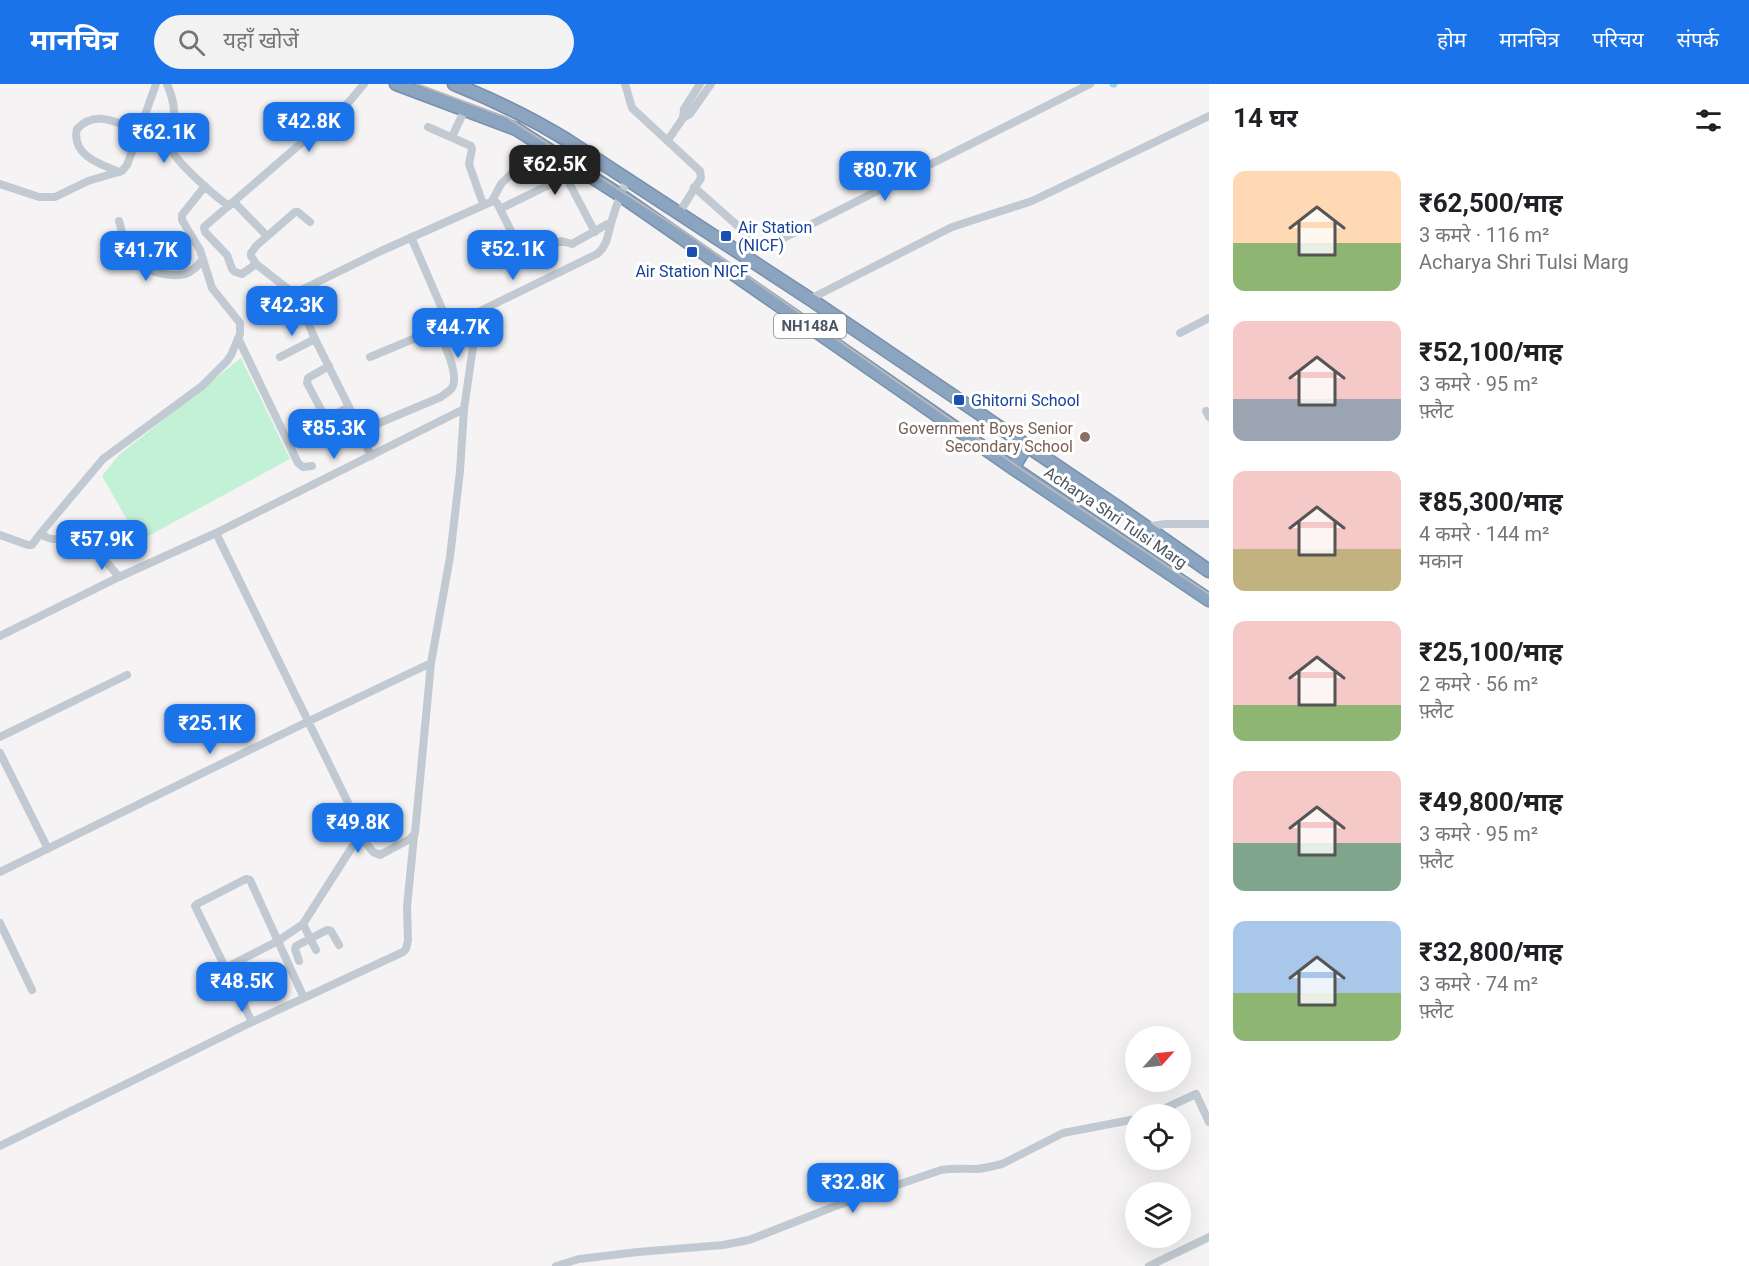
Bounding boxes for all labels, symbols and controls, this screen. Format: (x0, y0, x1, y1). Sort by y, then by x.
search box (154, 15, 574, 69)
text: मानचित्र (30, 24, 118, 57)
icon: search (175, 26, 208, 59)
text: यहाँ खोजें (223, 28, 299, 53)
text: होम (1437, 28, 1466, 52)
text: मानचित्र (1499, 28, 1559, 52)
text: परिचय (1592, 28, 1644, 52)
text: संपर्क (1677, 28, 1719, 52)
pin: ₹42.8K (260, 102, 358, 153)
text: 14 घर (1233, 103, 1298, 133)
icon: filters (1692, 104, 1725, 137)
text: ₹42.8K (277, 109, 341, 133)
pin: ₹62.1K (115, 113, 213, 164)
text: ₹62.1K (132, 120, 196, 144)
pin: ₹62.5K (506, 145, 604, 196)
pin: ₹80.7K (836, 151, 934, 202)
text: ₹62.5K (523, 152, 587, 176)
text: ₹80.7K (853, 158, 917, 182)
text: ₹62,500/माह (1419, 188, 1563, 218)
icon: home (1281, 195, 1353, 267)
place label: Air Station (NICF) (738, 218, 812, 255)
text: 3 कमरे · 116 m² (1419, 223, 1549, 247)
marker: Air Station (NICF) (719, 229, 733, 243)
pin: ₹52.1K (464, 230, 562, 281)
pin: ₹41.7K (97, 231, 195, 282)
text: ₹52.1K (481, 237, 545, 261)
text: ₹41.7K (114, 238, 178, 262)
marker: Air Station NICF (685, 245, 699, 259)
text: Acharya Shri Tulsi Marg (1419, 250, 1629, 274)
place label: Air Station NICF (635, 262, 749, 281)
pin: ₹42.3K (243, 286, 341, 337)
text: ₹42.3K (260, 293, 324, 317)
pin: ₹44.7K (409, 308, 507, 359)
road number: NH148A (774, 314, 846, 338)
text: ₹44.7K (426, 315, 490, 339)
text: ₹52,100/माह (1419, 337, 1563, 367)
icon: home (1281, 345, 1353, 417)
text: 3 कमरे · 95 m² (1419, 372, 1538, 396)
place label: Ghitorni School (971, 391, 1080, 410)
marker: Ghitorni School (952, 393, 966, 407)
text: फ़्लैट (1419, 399, 1454, 423)
pin: ₹85.3K (285, 409, 383, 460)
text: ₹85.3K (302, 416, 366, 440)
place label: Government Boys Senior Secondary School (898, 419, 1074, 456)
marker: Government Boys Senior Secondary School (1078, 430, 1092, 444)
street label: Acharya Shri Tulsi Marg (1041, 463, 1191, 572)
text: ₹85,300/माह (1419, 487, 1563, 517)
icon: home (1281, 495, 1353, 567)
pin: ₹57.9K (53, 520, 151, 571)
text: 4 कमरे · 144 m² (1419, 522, 1549, 546)
text: ₹57.9K (70, 527, 134, 551)
text: मकान (1419, 549, 1463, 573)
text: ₹25,100/माह (1419, 637, 1563, 667)
icon: home (1281, 645, 1353, 717)
text: 2 कमरे · 56 m² (1419, 672, 1538, 696)
text: फ़्लैट (1419, 699, 1454, 723)
pin: ₹25.1K (161, 704, 259, 755)
text: ₹25.1K (178, 711, 242, 735)
text: ₹49,800/माह (1419, 787, 1563, 817)
icon: home (1281, 795, 1353, 867)
pin: ₹49.8K (309, 803, 407, 854)
text: ₹49.8K (326, 810, 390, 834)
text: 3 कमरे · 95 m² (1419, 822, 1538, 846)
text: फ़्लैट (1419, 849, 1454, 873)
text: ₹32,800/माह (1419, 937, 1563, 967)
icon: home (1281, 945, 1353, 1017)
pin: ₹48.5K (193, 962, 291, 1013)
text: ₹48.5K (210, 969, 274, 993)
text: 3 कमरे · 74 m² (1419, 972, 1538, 996)
text: फ़्लैट (1419, 999, 1454, 1023)
north arrow (1125, 1026, 1191, 1092)
map controls (1125, 1026, 1191, 1248)
button: locate (1125, 1104, 1191, 1170)
pin: ₹32.8K (804, 1163, 902, 1214)
text: ₹32.8K (821, 1170, 885, 1194)
button: layers (1125, 1182, 1191, 1248)

